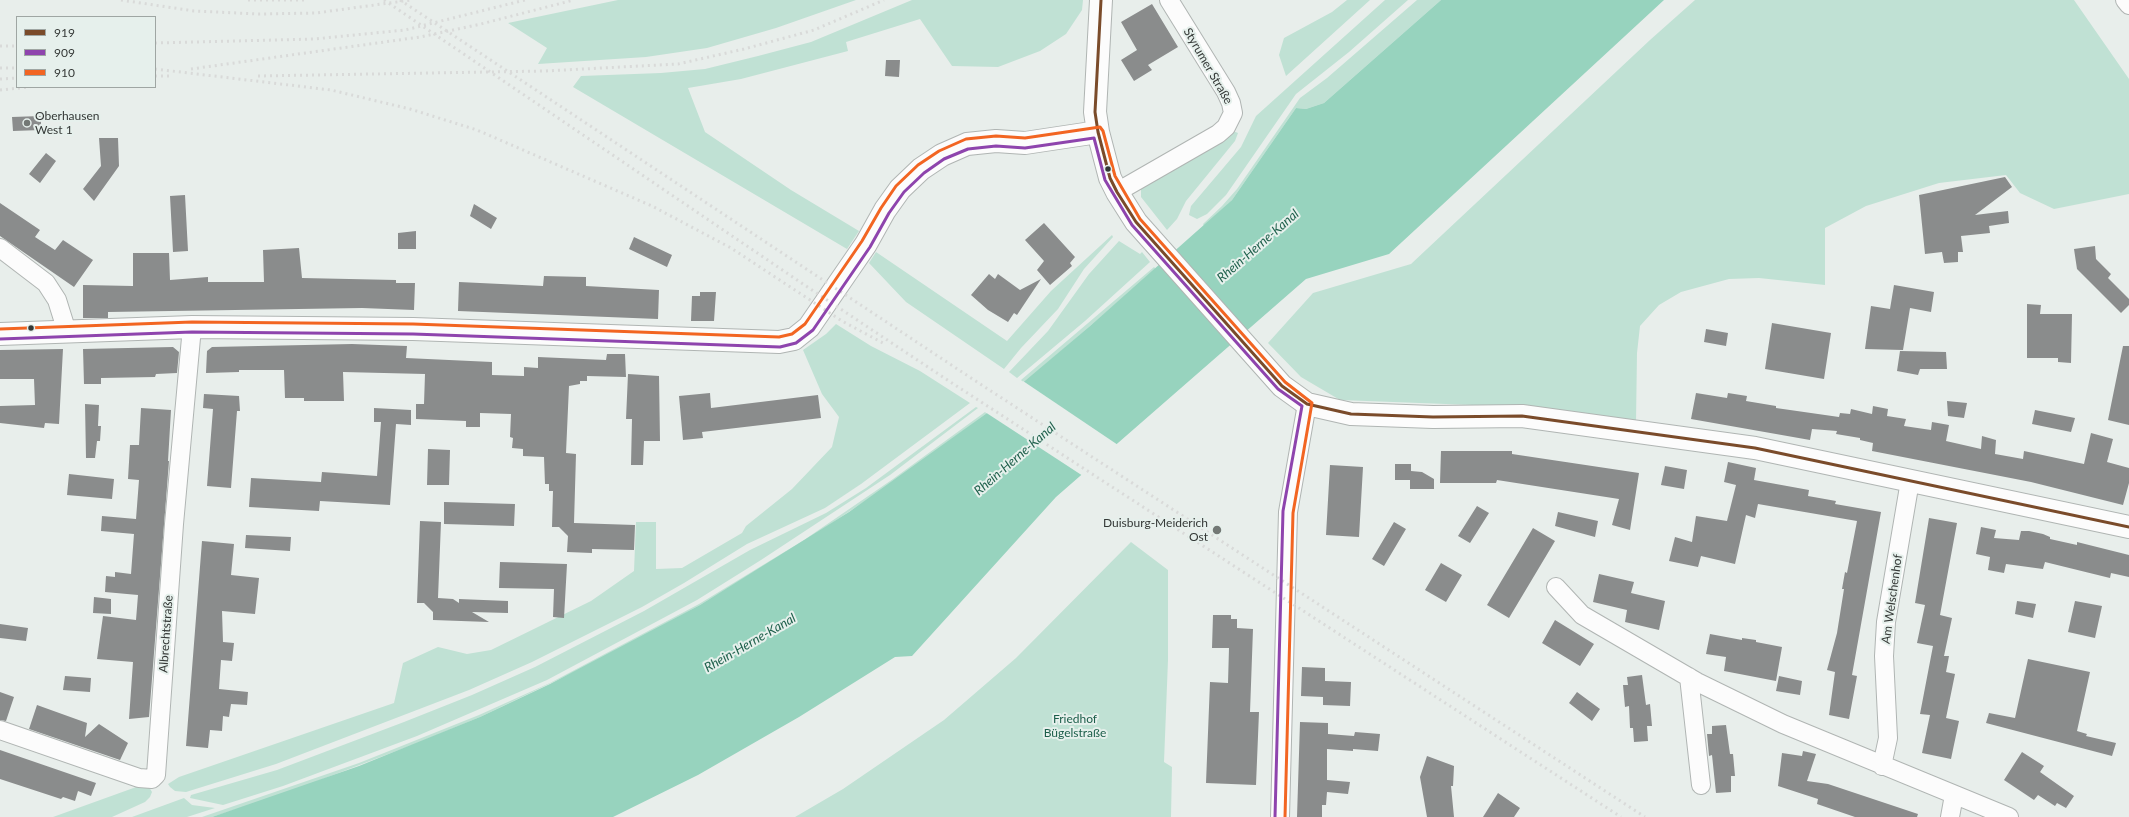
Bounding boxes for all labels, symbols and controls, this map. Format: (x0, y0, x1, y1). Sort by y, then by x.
legend (16, 16, 156, 88)
text: 919 (54, 25, 75, 40)
street label: Styrumer Straße (1180, 25, 1236, 107)
text: 909 (54, 45, 75, 60)
text: 910 (54, 65, 75, 80)
place label: Oberhausen West 1 (35, 109, 99, 137)
marker: Oberhausen West 1 (22, 118, 32, 128)
unlabelled marker (1103, 164, 1113, 174)
water label: Rhein-Herne-Kanal (1214, 206, 1302, 286)
unlabelled marker (26, 323, 36, 333)
water label: Rhein-Herne-Kanal (971, 419, 1059, 499)
place label: Duisburg-Meiderich Ost (1103, 516, 1208, 544)
marker: Duisburg-Meiderich Ost (1211, 524, 1223, 536)
street label: Am Welschenhof (1879, 553, 1905, 645)
street label: Albrechtstraße (156, 595, 176, 673)
water label: Rhein-Herne-Kanal (701, 610, 799, 676)
park label: Friedhof Bügelstraße (1044, 712, 1106, 740)

